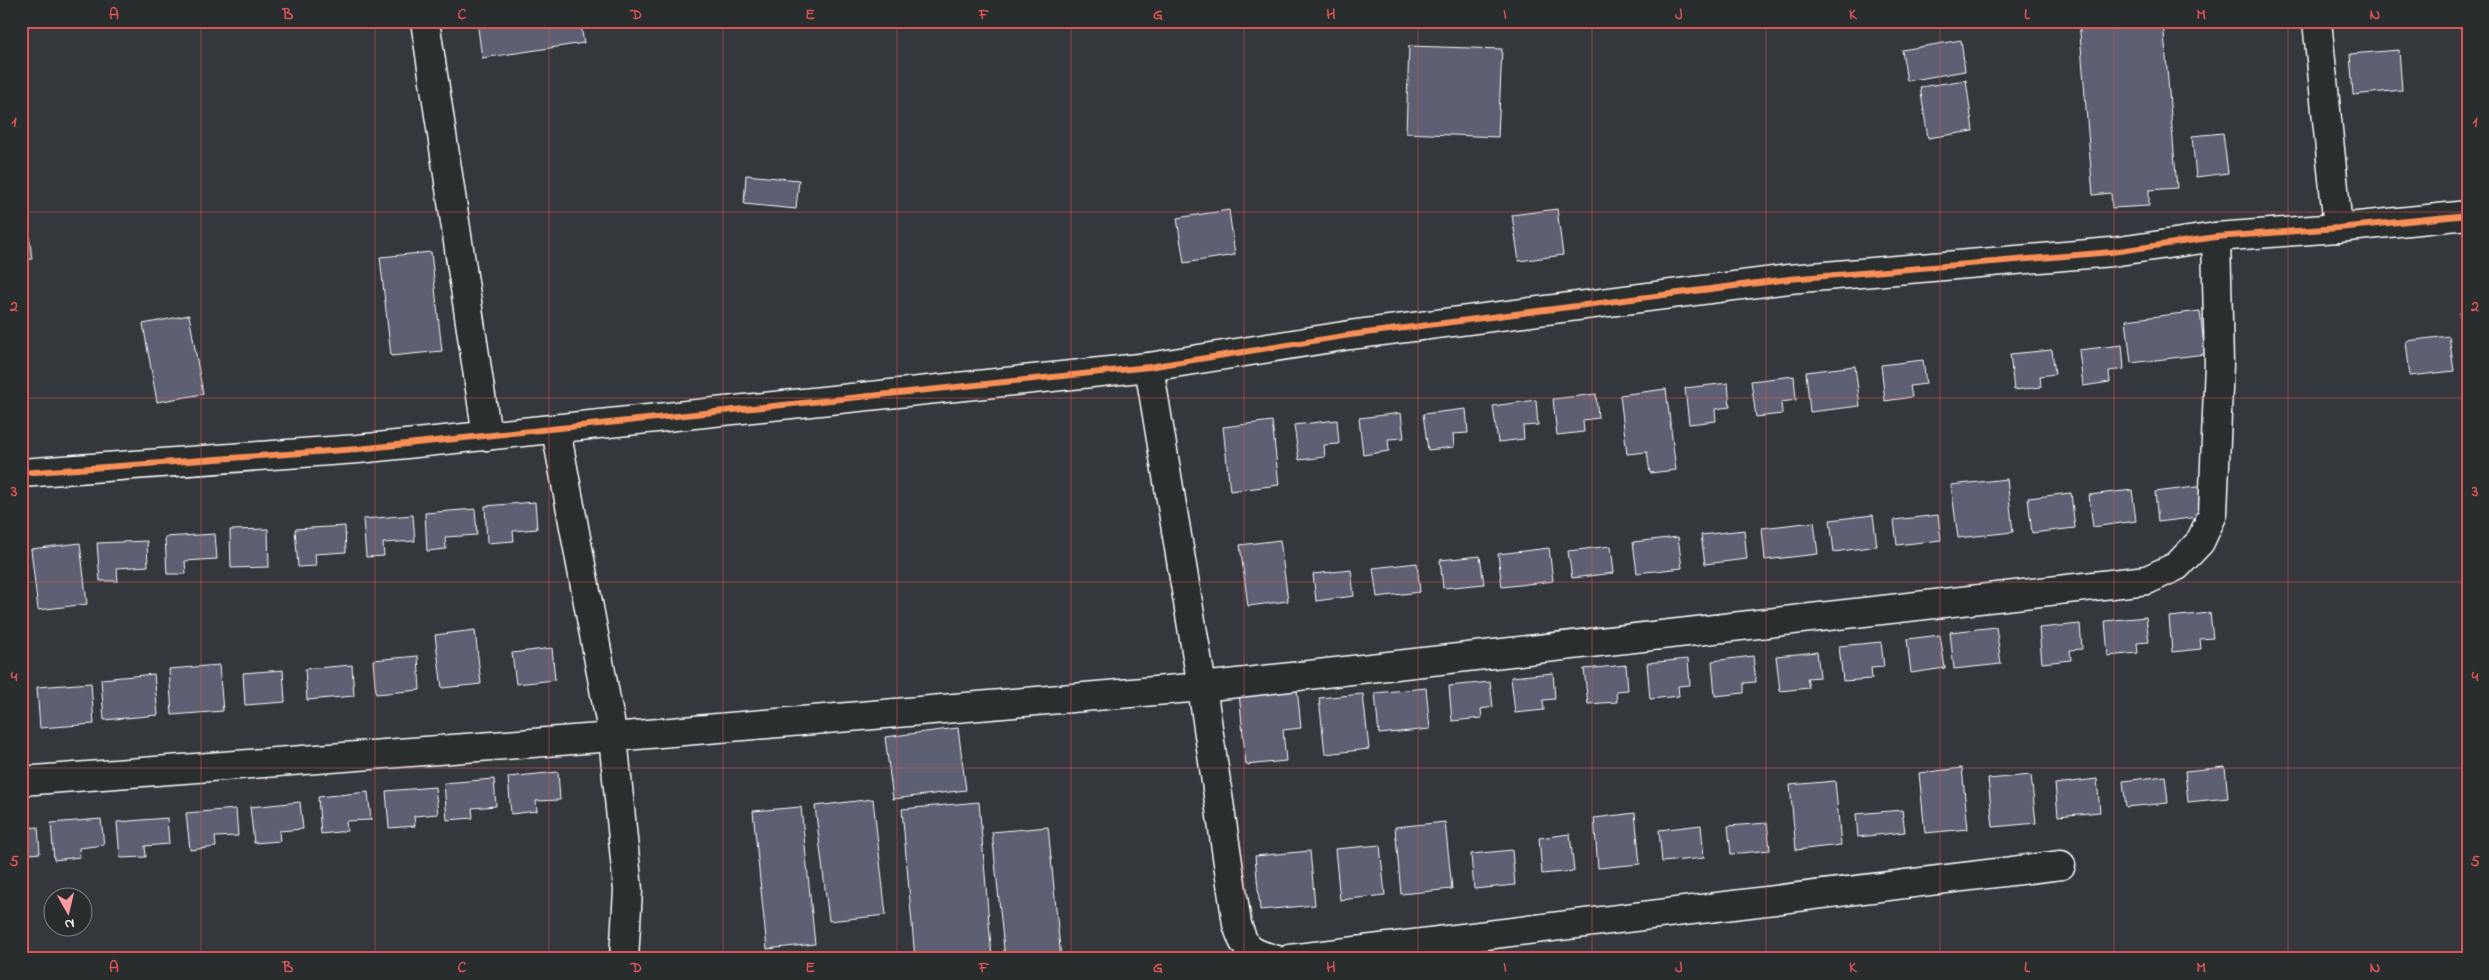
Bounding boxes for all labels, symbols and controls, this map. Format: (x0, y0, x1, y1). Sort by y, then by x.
text: A (109, 3, 119, 27)
text: B (282, 3, 294, 27)
text: C (458, 3, 467, 27)
text: D (629, 3, 642, 27)
text: E (805, 3, 815, 27)
text: F (978, 3, 990, 27)
text: G (1153, 3, 1163, 27)
text: H (1326, 3, 1336, 27)
text: I (1503, 3, 1507, 27)
text: J (1675, 3, 1683, 27)
text: K (1849, 3, 1858, 27)
text: L (2024, 3, 2031, 27)
text: M (2196, 3, 2206, 27)
text: N (2370, 3, 2381, 27)
text: 1 (11, 110, 17, 134)
text: 1 (2472, 110, 2478, 134)
text: 2 (9, 295, 18, 319)
text: 2 (2470, 295, 2479, 319)
text: 3 (10, 480, 18, 504)
text: 3 (2471, 480, 2479, 504)
text: 4 (10, 665, 18, 689)
text: 4 (2471, 665, 2479, 689)
text: 5 (9, 850, 19, 874)
text: 5 (2470, 850, 2480, 874)
north arrow (42, 888, 92, 938)
text: N (63, 912, 76, 934)
text: A (109, 956, 119, 980)
text: B (282, 956, 294, 980)
text: C (458, 956, 467, 980)
text: D (629, 956, 642, 980)
text: E (805, 956, 815, 980)
text: F (978, 956, 990, 980)
text: G (1153, 956, 1163, 980)
text: H (1326, 956, 1336, 980)
text: I (1503, 956, 1507, 980)
text: J (1675, 956, 1683, 980)
text: K (1849, 956, 1858, 980)
text: L (2024, 956, 2031, 980)
text: M (2196, 956, 2206, 980)
text: N (2370, 956, 2381, 980)

